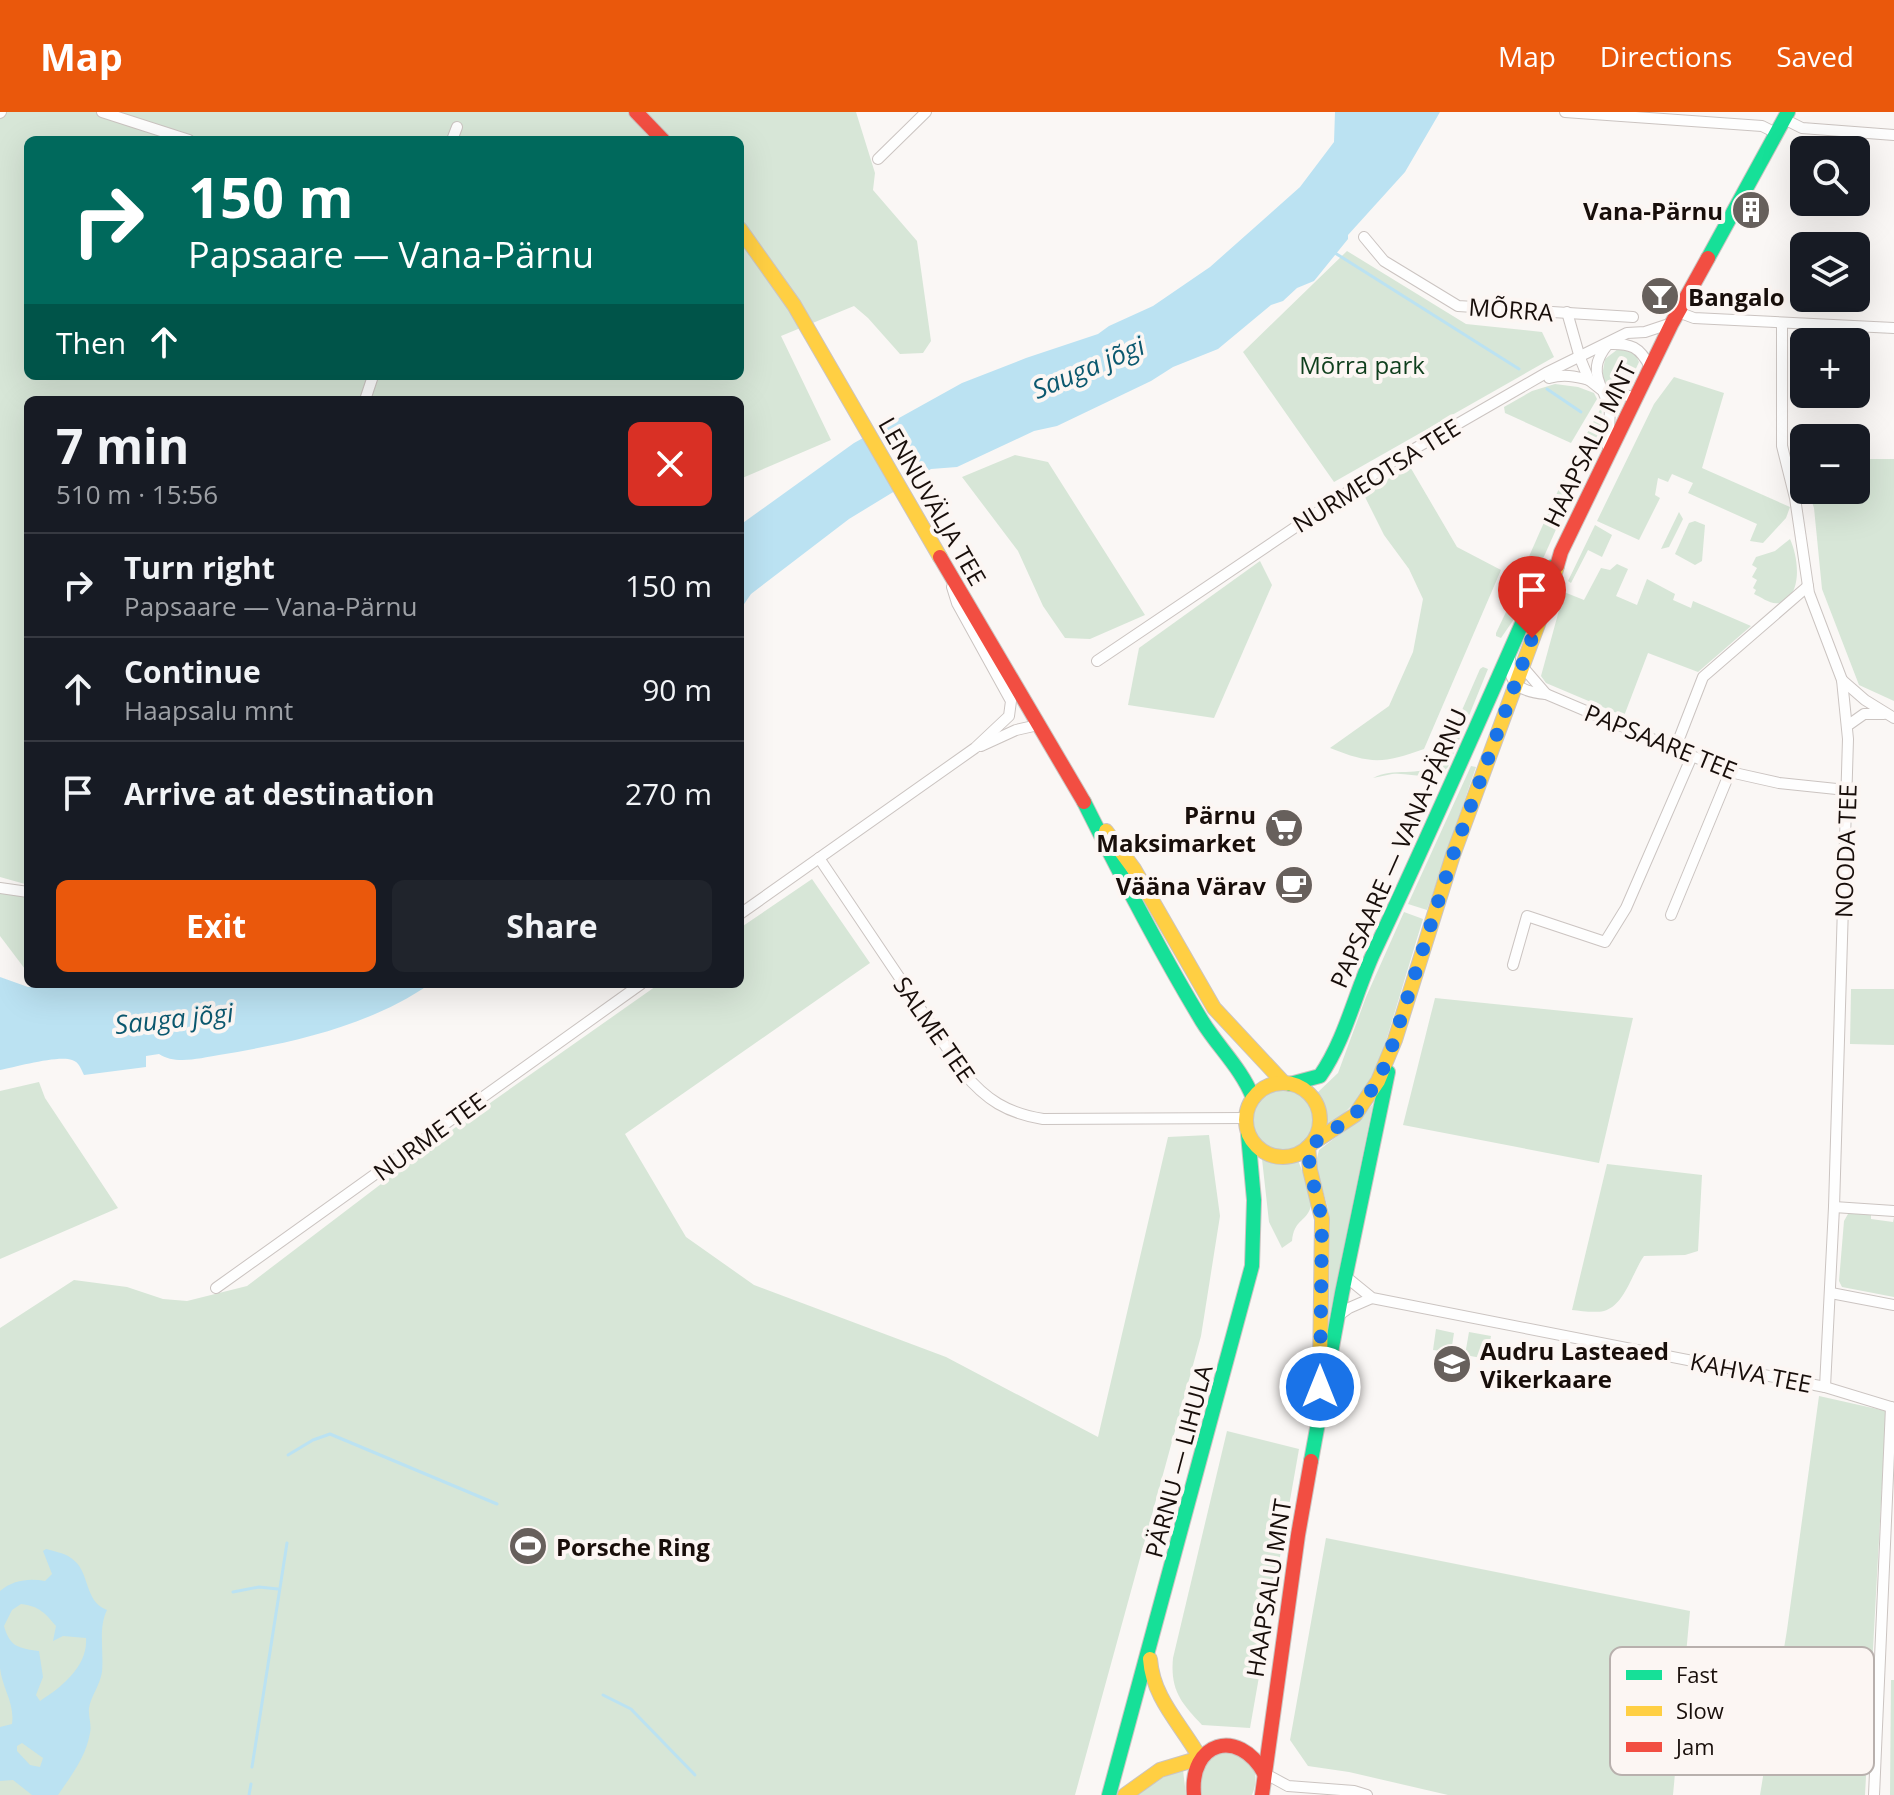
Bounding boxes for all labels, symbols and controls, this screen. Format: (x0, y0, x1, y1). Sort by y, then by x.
text: Map (40, 30, 123, 82)
text: Map (1498, 37, 1556, 75)
text: Directions (1600, 37, 1732, 75)
text: Saved (1776, 37, 1854, 75)
map controls (1790, 136, 1870, 504)
button: search (1790, 136, 1870, 216)
text: 150 m (188, 158, 354, 234)
icon: right (56, 168, 160, 272)
building icon: Vana-Pärnu (1730, 189, 1772, 231)
place label: Vana-Pärnu (1583, 194, 1723, 227)
text: Papsaare — Vana-Pärnu (188, 230, 594, 279)
button: layers (1790, 232, 1870, 312)
bar icon: Bangalo (1639, 275, 1681, 317)
place label: Bangalo (1688, 280, 1785, 313)
street label: MÕRRA (1467, 290, 1555, 328)
icon: ahead (142, 320, 186, 364)
text: Then (56, 322, 126, 363)
water label: Sauga jõgi (1026, 327, 1150, 407)
button: + (1790, 328, 1870, 408)
park label: Mõrra park (1299, 348, 1425, 381)
street label: HAAPSALU MNT (1535, 356, 1643, 532)
street label: NURMEOTSA TEE (1286, 410, 1466, 540)
street label: LENNUVÄLJA TEE (871, 411, 995, 591)
text: 7 min (56, 413, 189, 478)
button: close (628, 422, 712, 506)
button: − (1790, 424, 1870, 504)
text: 510 m · 15:56 (56, 476, 218, 512)
text: Turn right (124, 547, 275, 588)
pin (1498, 556, 1566, 638)
icon: right (56, 563, 100, 607)
text: 150 m (625, 565, 712, 606)
icon: arrive (1510, 568, 1554, 612)
text: Papsaare — Vana-Pärnu (124, 588, 417, 624)
text: Continue (124, 651, 261, 692)
icon: ahead (56, 667, 100, 711)
text: 90 m (642, 669, 712, 710)
text: Haapsalu mnt (124, 692, 293, 728)
street label: PAPSAARE TEE (1580, 695, 1742, 787)
street label: PAPSAARE — VANA-PÄRNU (1321, 703, 1475, 993)
icon: arrive (56, 771, 100, 815)
text: Arrive at destination (124, 773, 435, 814)
text: 270 m (625, 773, 712, 814)
street label: NOODA TEE (1826, 783, 1864, 919)
place label: Pärnu Maksimarket (1096, 798, 1256, 859)
supermarket icon: Pärnu Maksimarket (1263, 807, 1305, 849)
cafe icon: Vääna Värav (1273, 864, 1315, 906)
place label: Vääna Värav (1116, 869, 1266, 902)
button: Exit (56, 880, 376, 972)
button: Share (392, 880, 712, 972)
street label: SALME TEE (887, 970, 983, 1088)
water label: Sauga jõgi (113, 994, 235, 1042)
street label: NURME TEE (366, 1084, 492, 1188)
place label: Audru Lasteaed Vikerkaare (1480, 1334, 1669, 1395)
school or university icon: Audru Lasteaed Vikerkaare (1431, 1343, 1473, 1385)
street label: KAHVA TEE (1687, 1344, 1815, 1400)
position arrow (1278, 1345, 1362, 1429)
street label: PÄRNU — LIHULA (1136, 1360, 1220, 1561)
street label: HAAPSALU MNT (1238, 1497, 1298, 1679)
sports icon: Porsche Ring (507, 1525, 549, 1567)
place label: Porsche Ring (556, 1530, 710, 1563)
legend (1610, 1647, 1874, 1775)
text: Fast (1676, 1659, 1718, 1689)
text: Slow (1676, 1695, 1724, 1725)
text: Jam (1674, 1731, 1715, 1761)

